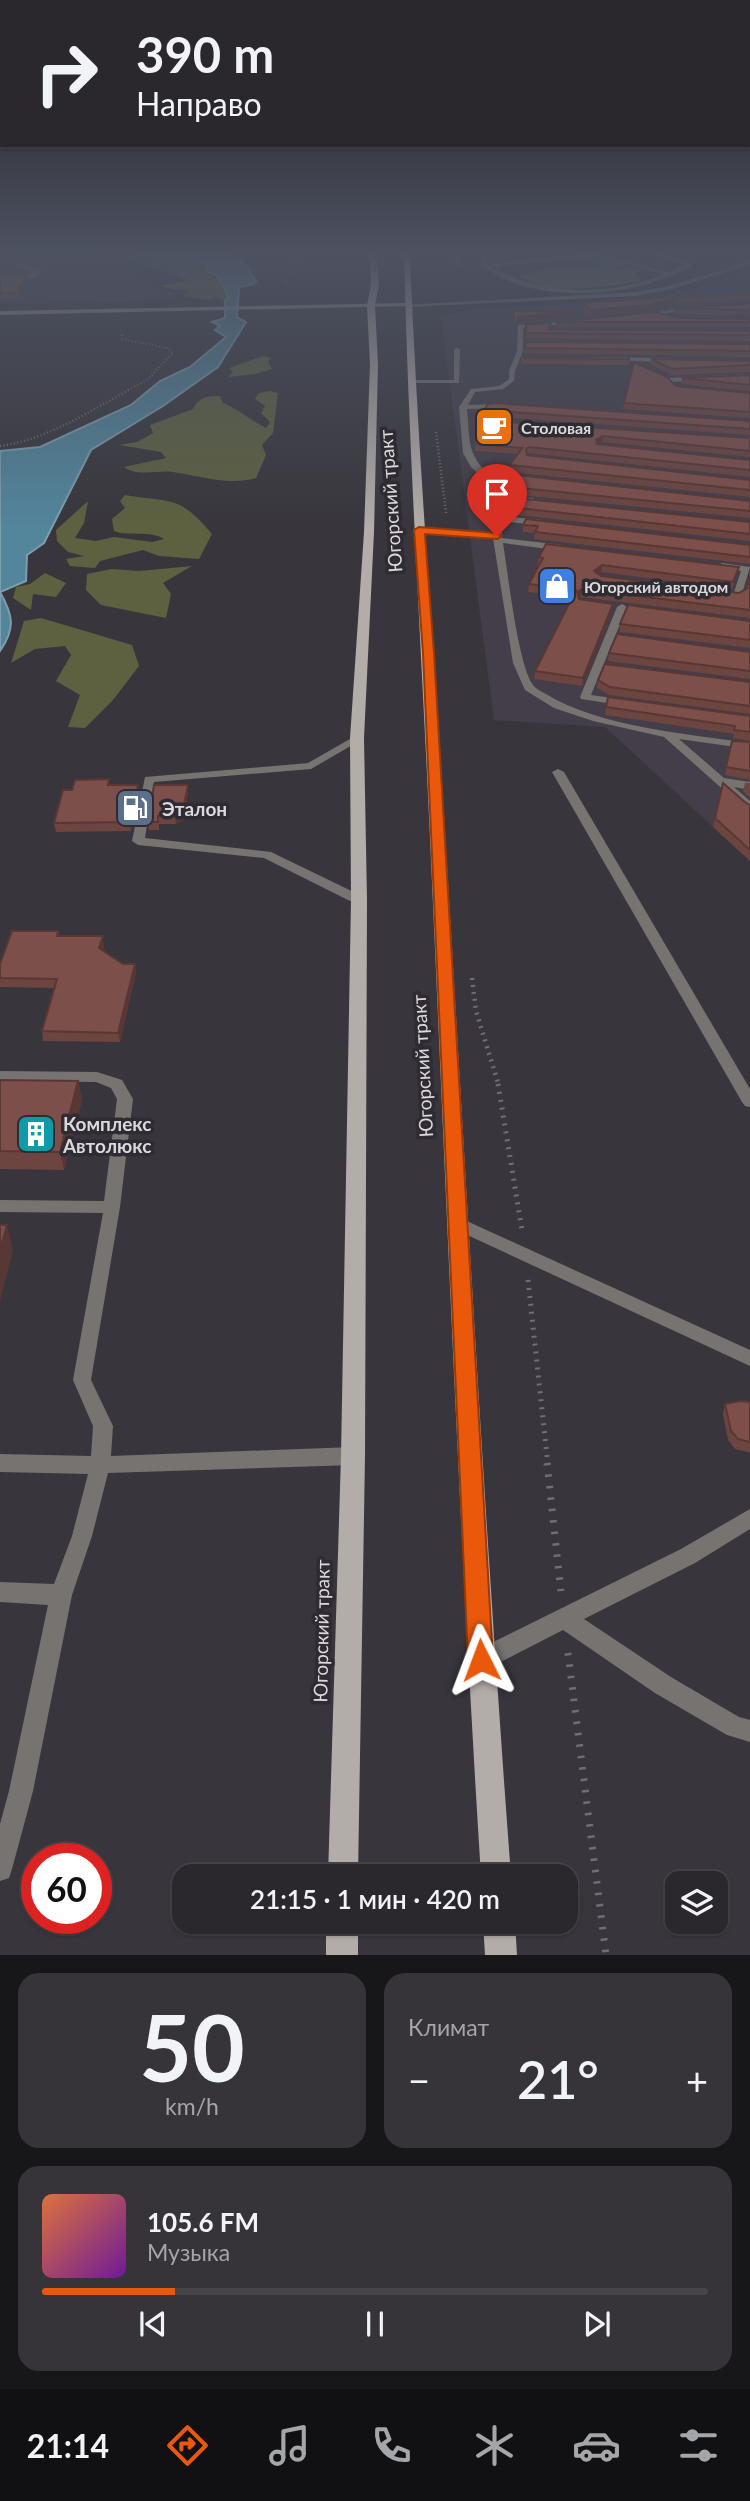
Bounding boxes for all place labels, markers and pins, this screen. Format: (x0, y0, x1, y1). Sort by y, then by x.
cafe icon: Столовая (473, 406, 515, 448)
place label: Столовая (521, 418, 591, 437)
pin (467, 464, 527, 536)
shop icon: Югорский автодом (536, 565, 578, 607)
place label: Югорский автодом (584, 577, 728, 596)
fuel station icon: Эталон (114, 787, 156, 829)
place label: Эталон (162, 797, 227, 820)
place label: Комплекс Автолюкс (62, 1112, 151, 1157)
building icon: Комплекс Автолюкс (15, 1113, 57, 1155)

